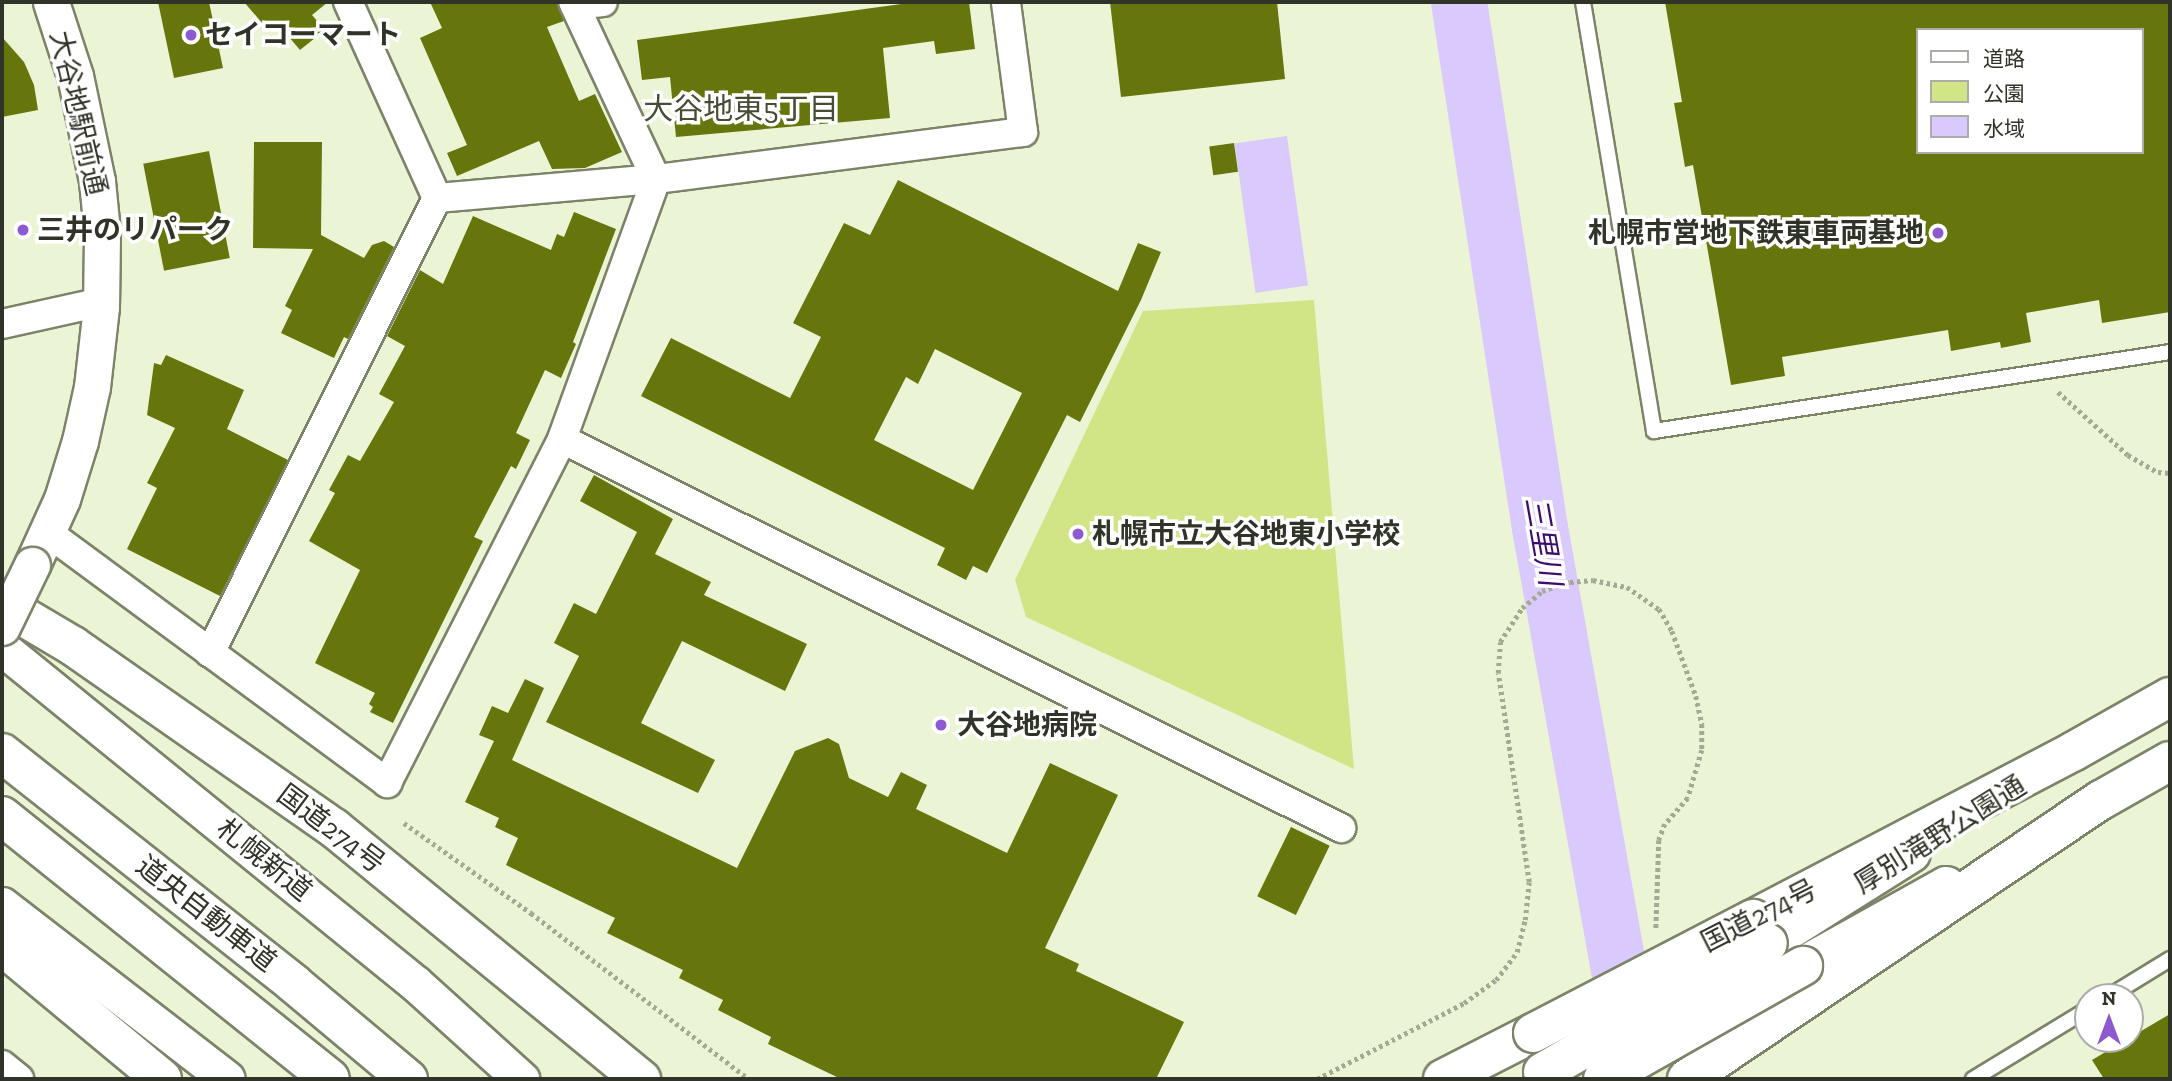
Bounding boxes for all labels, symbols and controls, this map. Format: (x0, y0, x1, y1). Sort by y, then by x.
place label: セイコーマート (205, 18, 401, 52)
street label: 大谷地駅前通 (43, 27, 113, 199)
marker: セイコーマート (183, 27, 199, 43)
legend (1916, 28, 2144, 154)
text: 道路 (1983, 46, 2025, 71)
text: 公園 (1983, 81, 2025, 106)
district label: 大谷地東5丁目 (643, 91, 839, 127)
text: 水域 (1983, 116, 2025, 141)
place label: 三井のリパーク (37, 213, 233, 247)
place label: 札幌市営地下鉄東車両基地 (1588, 216, 1924, 250)
marker: 三井のリパーク (15, 222, 31, 238)
marker: 札幌市営地下鉄東車両基地 (1930, 225, 1946, 241)
water label: 三里川 (1517, 494, 1569, 588)
place label: 札幌市立大谷地東小学校 (1092, 517, 1400, 551)
marker: 札幌市立大谷地東小学校 (1070, 526, 1086, 542)
place label: 大谷地病院 (957, 708, 1097, 742)
marker: 大谷地病院 (931, 715, 951, 735)
street label: 厚別滝野公園通 (1848, 769, 2032, 901)
street label: 国道274号 (271, 778, 391, 880)
street label: 札幌新道 (210, 812, 318, 908)
street label: 道央自動車道 (129, 849, 283, 979)
street label: 国道274号 (1695, 872, 1823, 960)
north arrow (2074, 983, 2144, 1053)
text: N (2102, 987, 2116, 1010)

